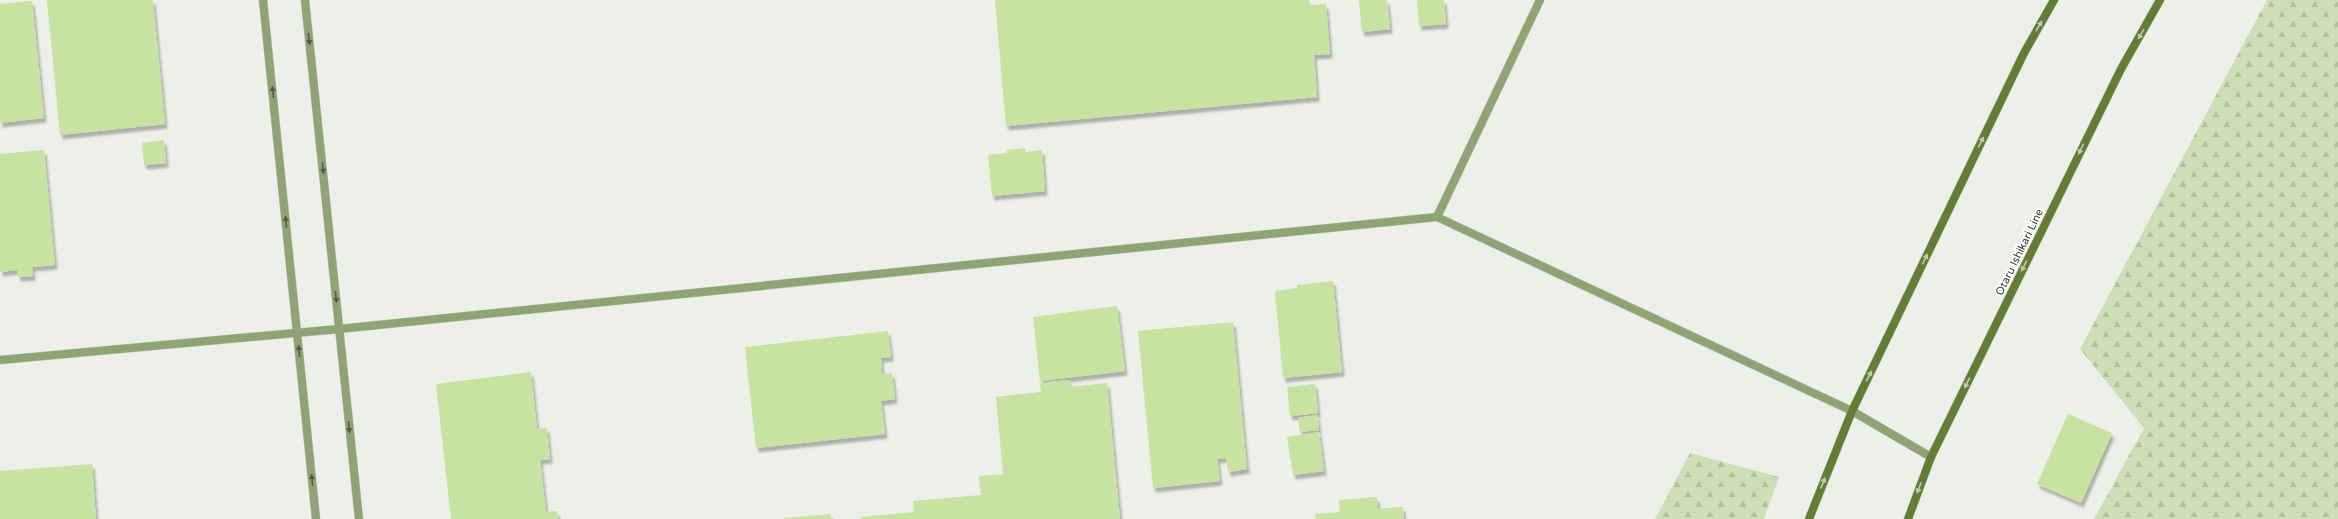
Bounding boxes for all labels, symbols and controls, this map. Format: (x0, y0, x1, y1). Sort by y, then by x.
one-way arrow (2036, 20, 2043, 31)
one-way arrow (2137, 28, 2144, 40)
one-way arrow (306, 33, 313, 45)
one-way arrow (269, 86, 276, 98)
one-way arrow (1978, 136, 1984, 147)
one-way arrow (2078, 144, 2084, 155)
one-way arrow (319, 162, 326, 174)
street label: Otaru Ishikari Line (1993, 207, 2046, 298)
one-way arrow (282, 216, 289, 228)
one-way arrow (1922, 253, 1928, 265)
one-way arrow (2021, 260, 2027, 272)
one-way arrow (333, 291, 339, 303)
one-way arrow (296, 345, 302, 357)
one-way arrow (1866, 371, 1872, 382)
one-way arrow (1964, 377, 1970, 389)
one-way arrow (346, 421, 353, 433)
one-way arrow (309, 474, 315, 486)
one-way arrow (1821, 476, 1827, 488)
one-way arrow (1916, 482, 1922, 494)

